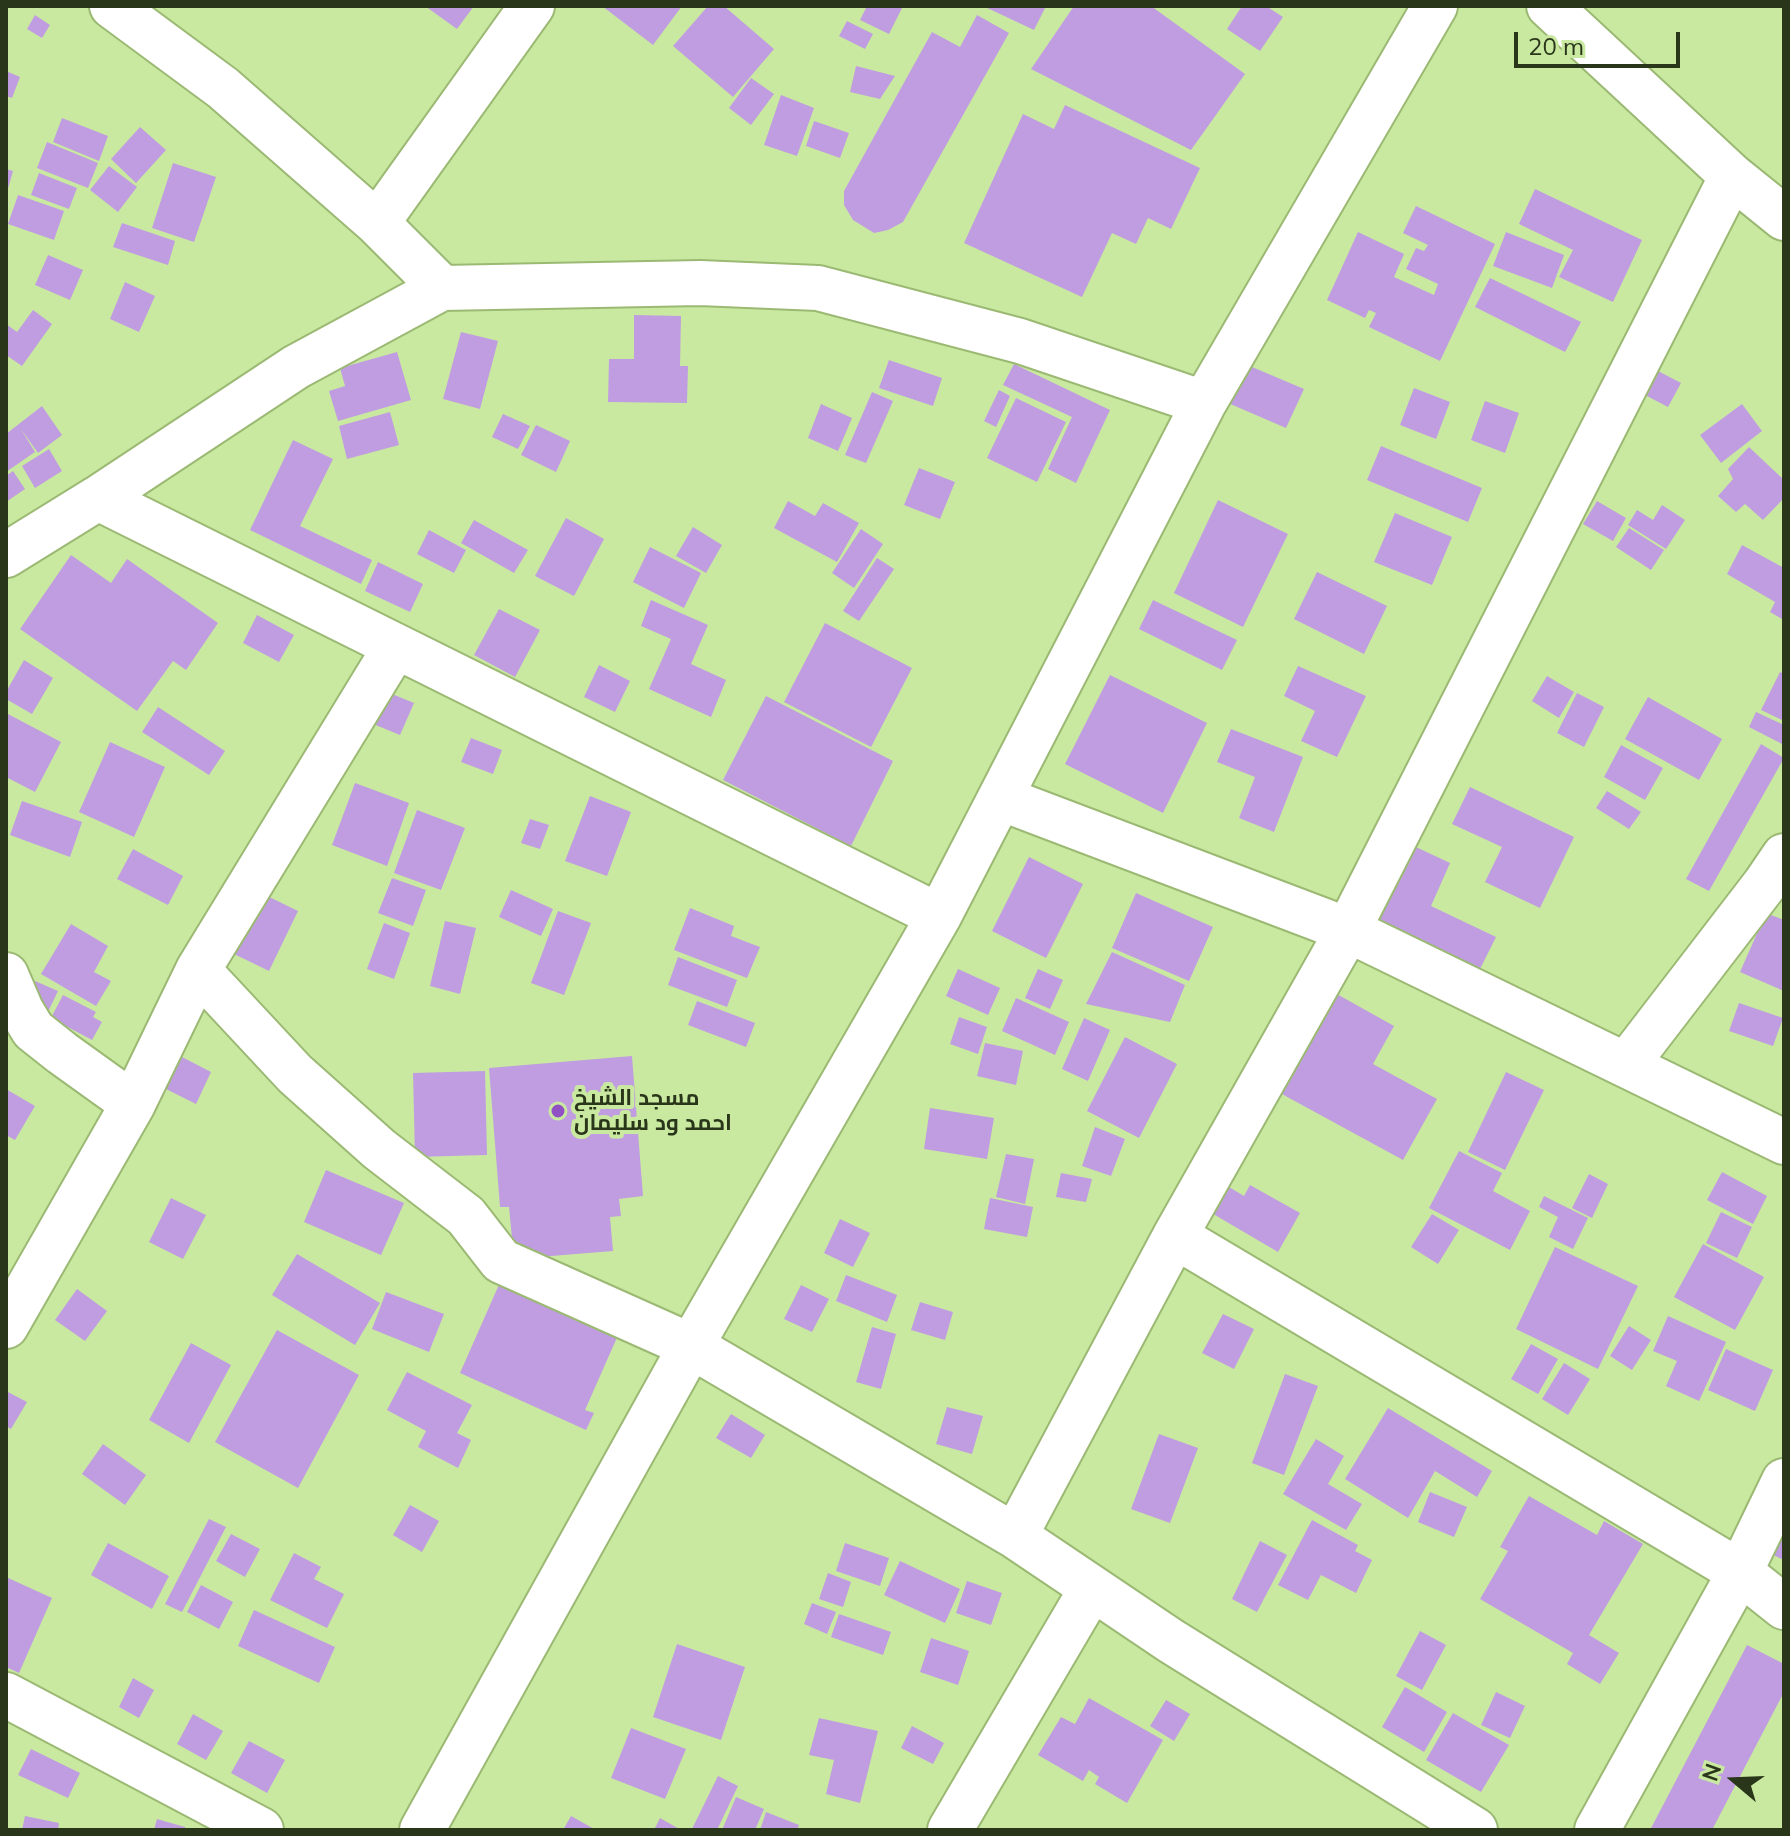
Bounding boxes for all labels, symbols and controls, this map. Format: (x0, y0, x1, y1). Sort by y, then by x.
scale bar (1518, 16, 1684, 66)
text: 20 m (1528, 31, 1584, 61)
place label: مسجد الشيخ احمد ود سليمان (574, 1085, 732, 1136)
marker: مسجد الشيخ احمد ود سليمان (549, 1102, 567, 1120)
north arrow (1694, 1740, 1774, 1820)
text: N (1695, 1760, 1727, 1785)

